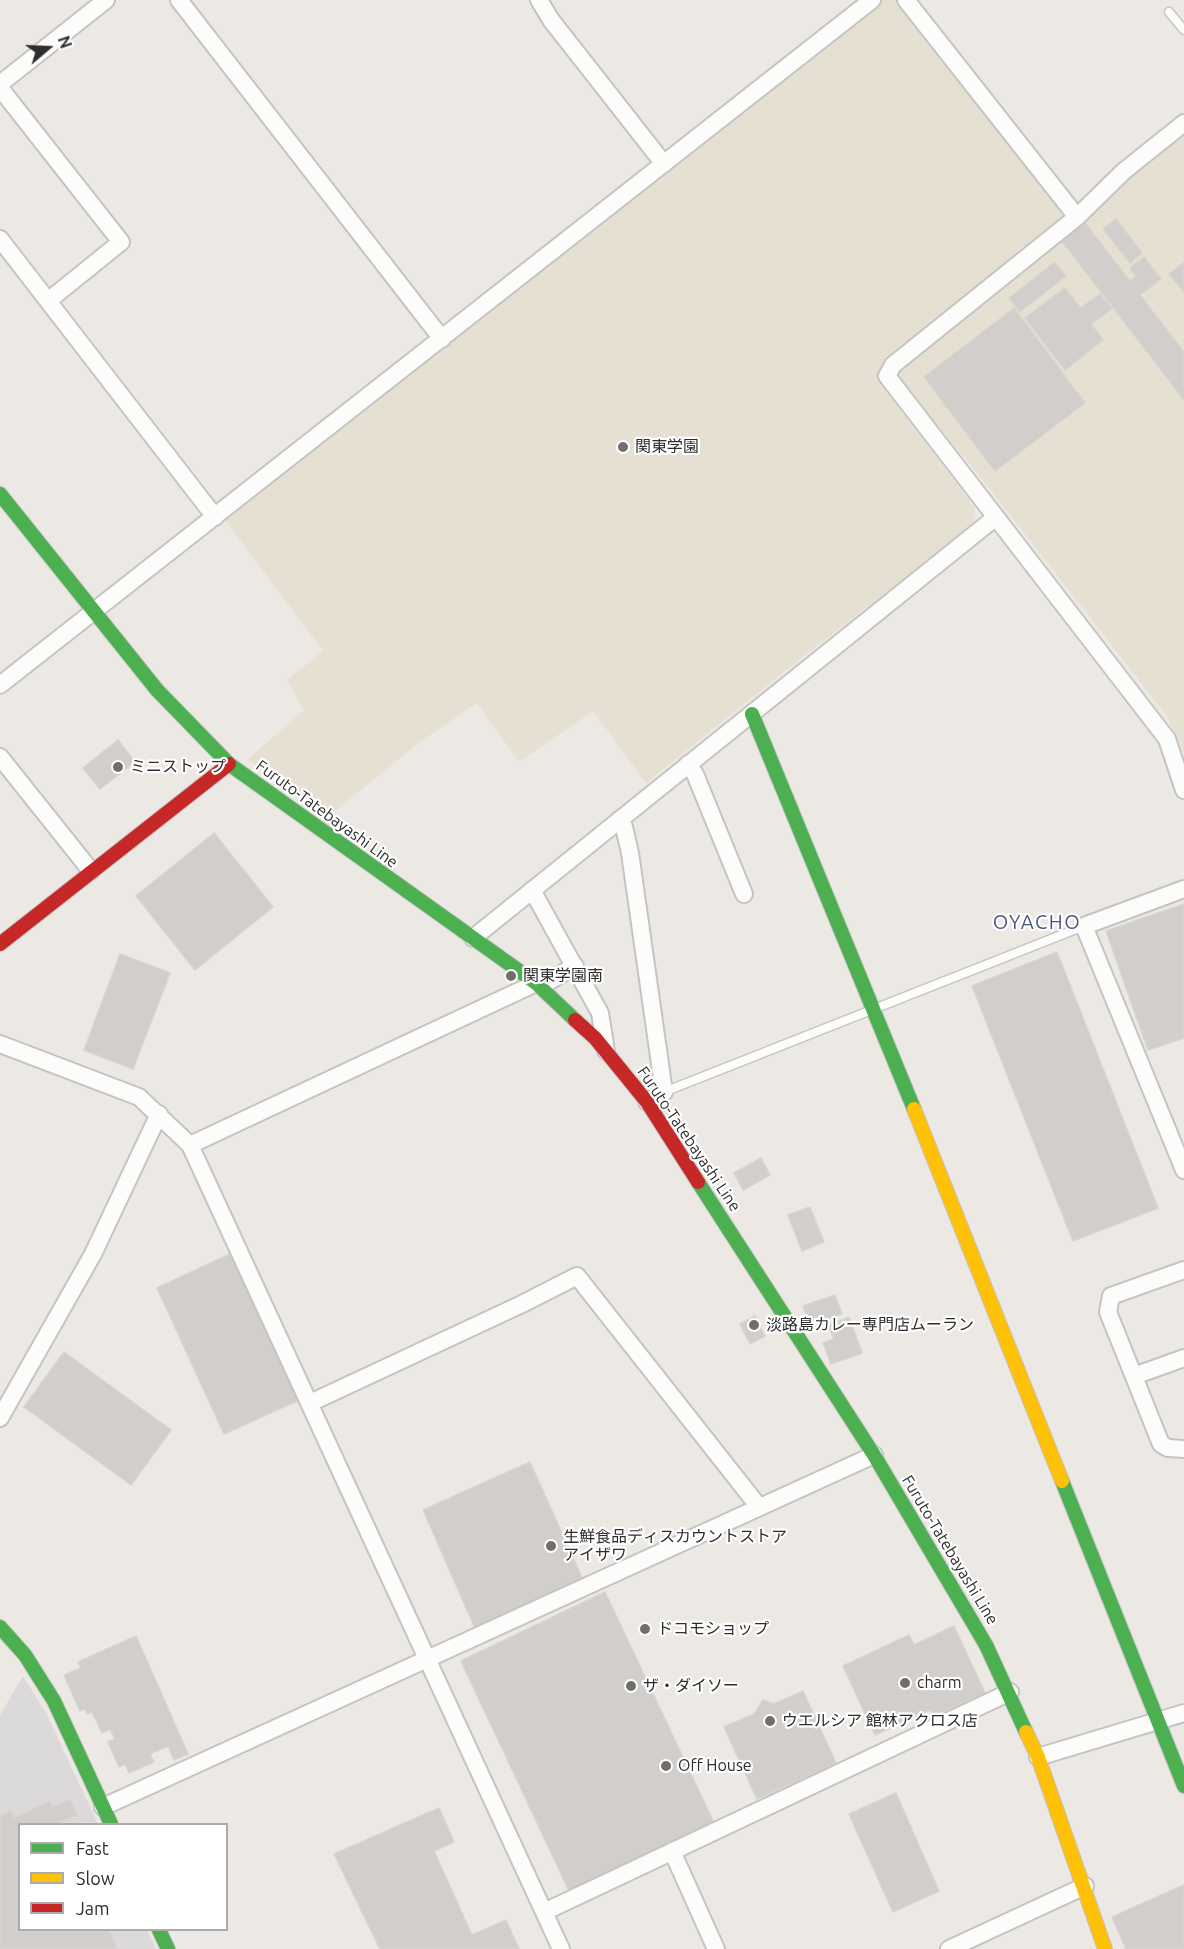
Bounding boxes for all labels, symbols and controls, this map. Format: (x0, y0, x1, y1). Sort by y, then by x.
north arrow (18, 18, 78, 78)
text: N (55, 34, 75, 51)
place label: 関東学園 (635, 437, 699, 457)
marker: 関東学園 (616, 440, 630, 454)
street label: Furuto-Tatebayashi Line (252, 756, 402, 872)
place label: ミニストップ (130, 757, 226, 777)
marker: ミニストップ (111, 760, 125, 774)
district label: OYACHO (993, 910, 1081, 934)
place label: 関東学園南 (523, 966, 603, 986)
marker: 関東学園南 (504, 969, 518, 983)
street label: Furuto-Tatebayashi Line (633, 1063, 745, 1215)
place label: 淡路島カレー専門店ムーラン (766, 1315, 974, 1335)
marker: 淡路島カレー専門店ムーラン (747, 1318, 761, 1332)
street label: Furuto-Tatebayashi Line (898, 1472, 1002, 1628)
place label: 生鮮食品ディスカウントストア アイザワ (563, 1527, 787, 1565)
marker: 生鮮食品ディスカウントストア アイザワ (544, 1539, 558, 1553)
place label: ドコモショップ (657, 1619, 769, 1639)
marker: ドコモショップ (638, 1622, 652, 1636)
place label: charm (917, 1673, 962, 1693)
place label: ザ・ダイソー (643, 1676, 739, 1696)
marker: charm (898, 1676, 912, 1690)
marker: ザ・ダイソー (624, 1679, 638, 1693)
place label: ウエルシア 館林アクロス店 (782, 1711, 978, 1731)
marker: ウエルシア 館林アクロス店 (763, 1714, 777, 1728)
place label: Off House (678, 1756, 752, 1776)
marker: Off House (659, 1759, 673, 1773)
legend (18, 1823, 228, 1931)
text: Fast (76, 1838, 109, 1858)
text: Slow (76, 1868, 115, 1888)
text: Jam (76, 1898, 110, 1918)

